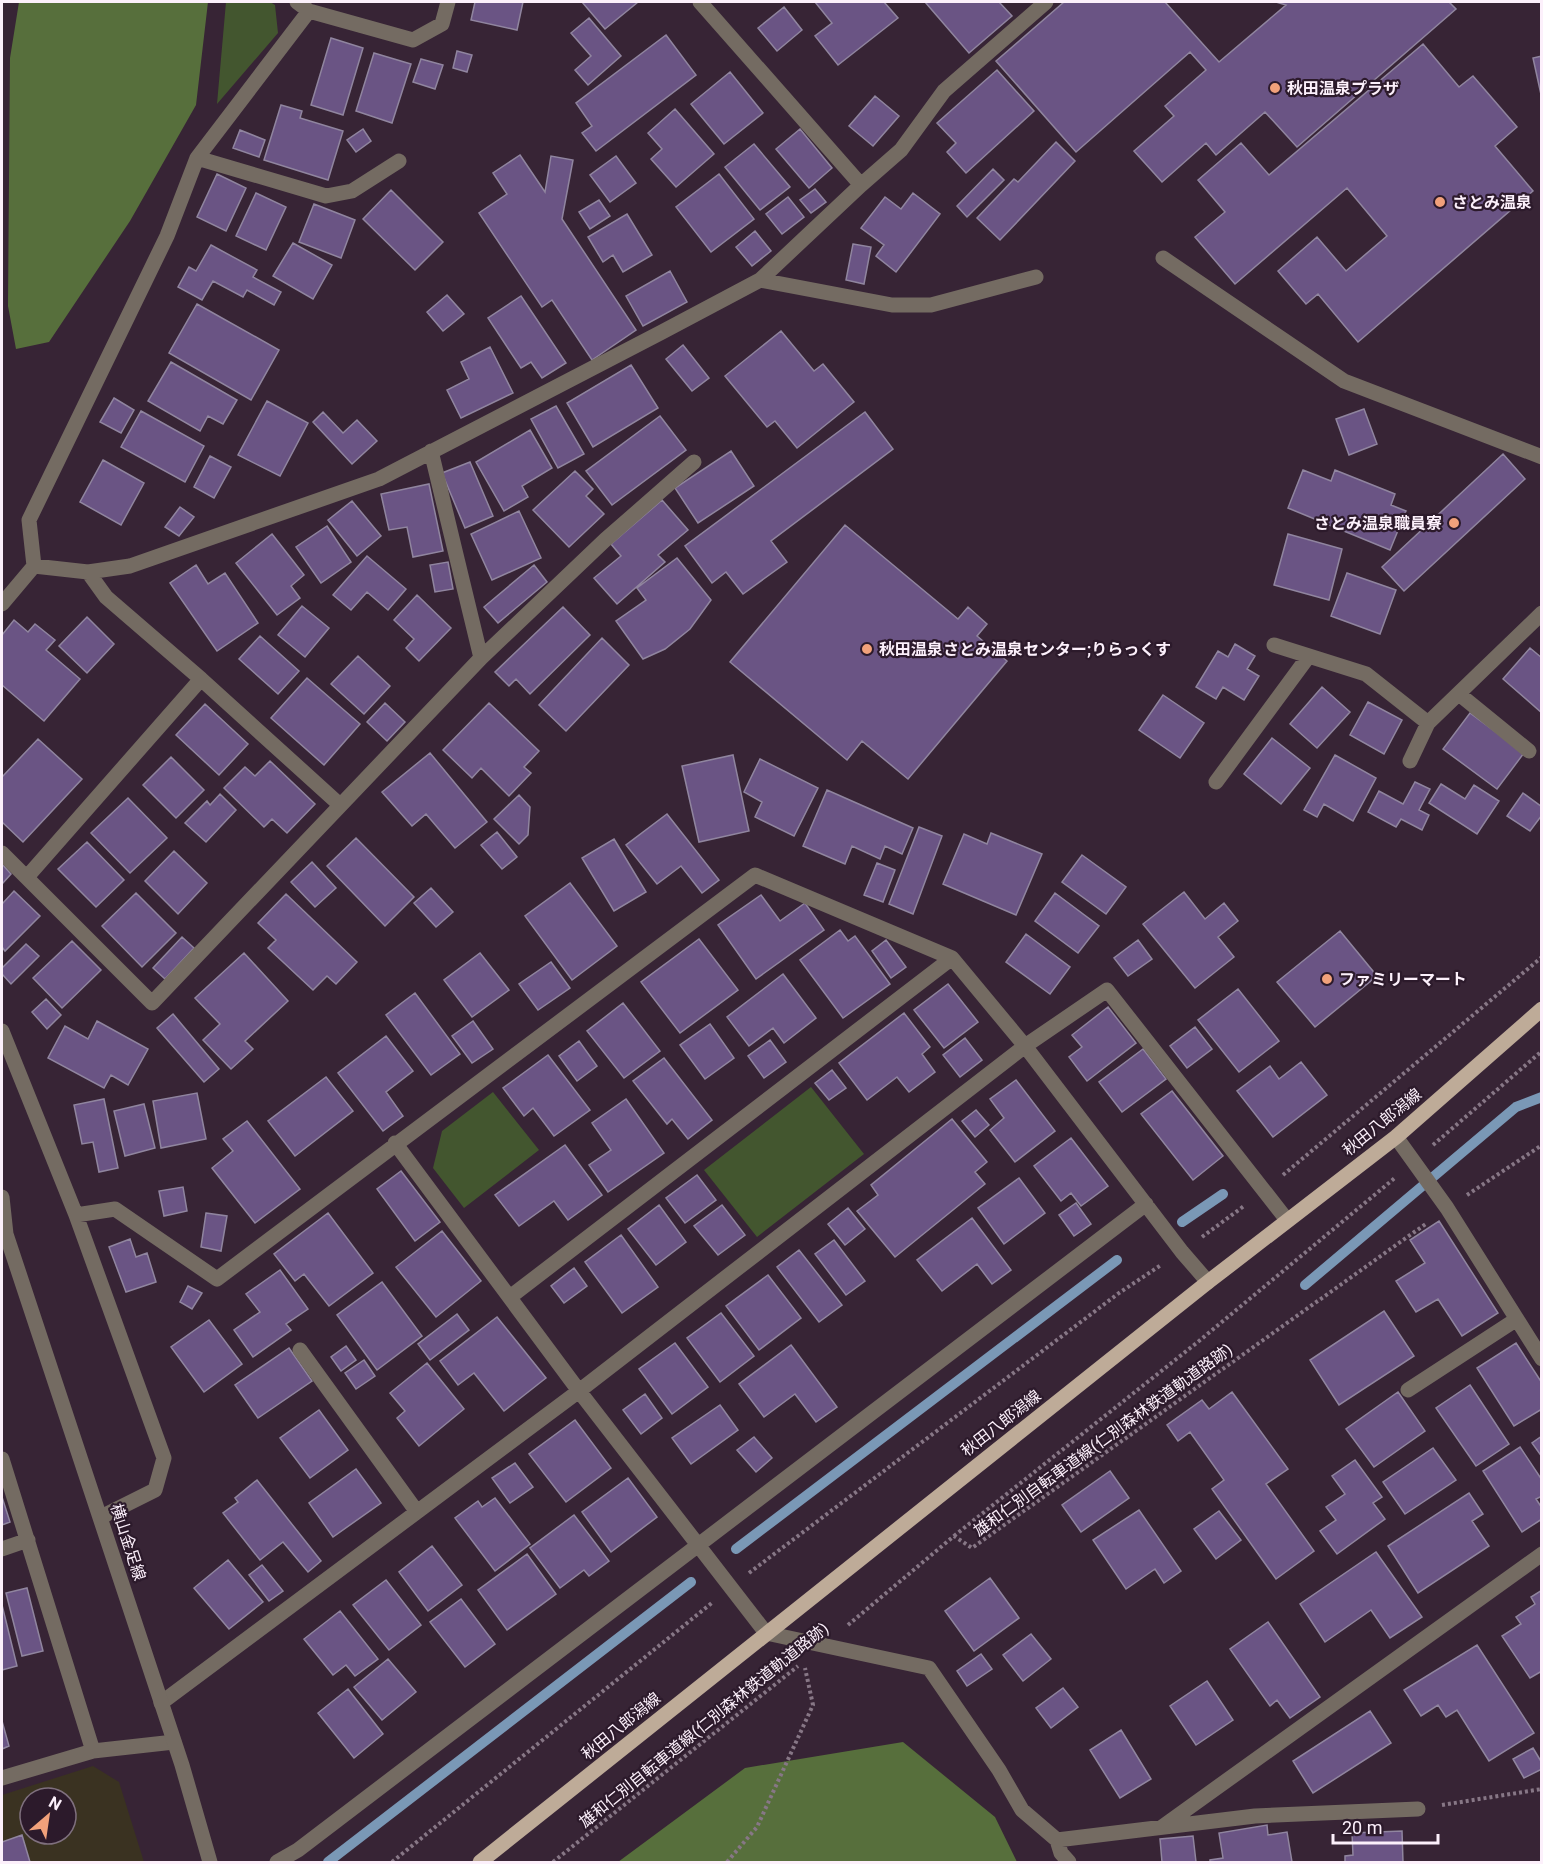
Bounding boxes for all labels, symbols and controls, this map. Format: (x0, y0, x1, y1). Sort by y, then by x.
place label: 秋田温泉プラザ (1287, 79, 1399, 98)
marker: 秋田温泉プラザ (1268, 81, 1282, 95)
place label: さとみ温泉 (1452, 193, 1532, 212)
marker: さとみ温泉 (1433, 195, 1447, 209)
place label: さとみ温泉職員寮 (1314, 514, 1442, 533)
marker: さとみ温泉職員寮 (1447, 516, 1461, 530)
place label: 秋田温泉さとみ温泉センター;りらっくす (879, 640, 1171, 659)
marker: 秋田温泉さとみ温泉センター;りらっくす (860, 642, 874, 656)
place label: ファミリーマート (1339, 970, 1467, 989)
marker: ファミリーマート (1320, 972, 1334, 986)
street label: 秋田八郎潟線 (1339, 1084, 1425, 1160)
street label: 雄和仁別自転車道線(仁別森林鉄道軌道路跡) (970, 1340, 1236, 1540)
street label: 秋田八郎潟線 (957, 1386, 1045, 1460)
street label: 横山金足線 (107, 1501, 149, 1583)
street label: 雄和仁別自転車道線(仁別森林鉄道軌道路跡) (576, 1618, 832, 1832)
street label: 秋田八郎潟線 (578, 1688, 664, 1764)
north arrow (18, 1786, 78, 1846)
text: N (45, 1792, 65, 1814)
scale bar (1333, 1807, 1438, 1845)
text: 20 m (1342, 1817, 1382, 1838)

